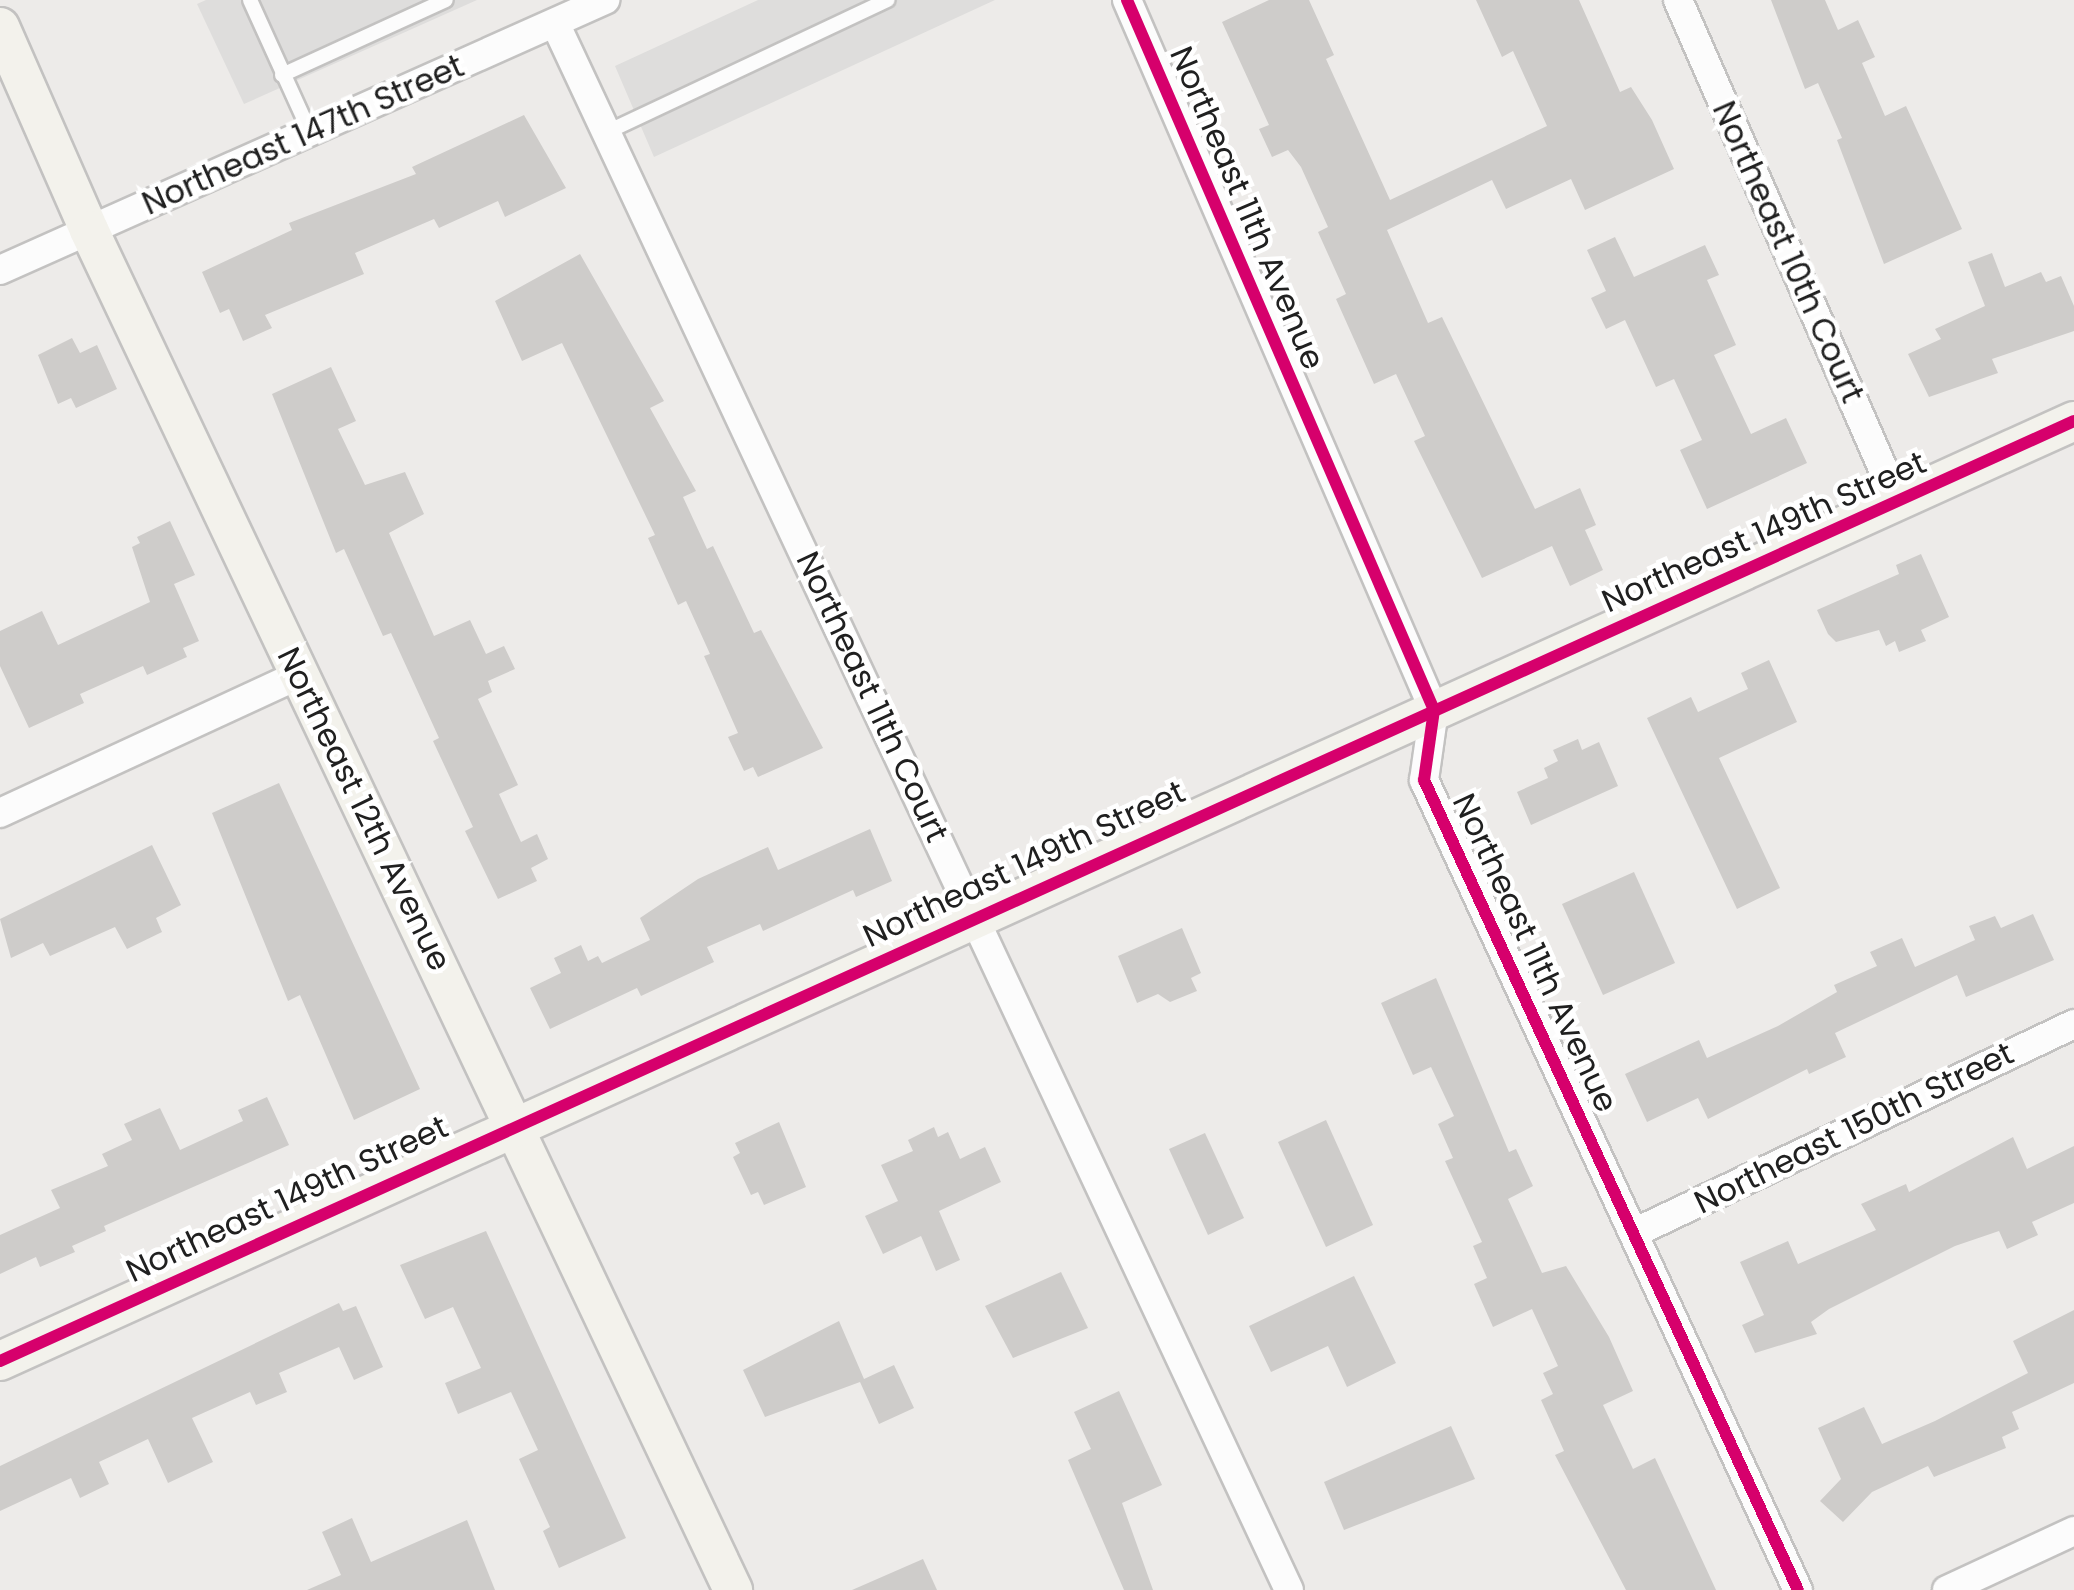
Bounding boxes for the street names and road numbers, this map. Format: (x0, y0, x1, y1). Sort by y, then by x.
street label: Northeast 11th Avenue (1162, 41, 1332, 375)
street label: Northeast 147th Street (136, 47, 470, 223)
street label: Northeast 10th Court (1704, 95, 1872, 409)
street label: Northeast 149th Street (1596, 443, 1932, 621)
street label: Northeast 11th Court (788, 546, 956, 848)
street label: Northeast 12th Avenue (269, 641, 459, 977)
street label: Northeast 149th Street (857, 773, 1191, 955)
street label: Northeast 11th Avenue (1444, 788, 1626, 1118)
street label: Northeast 150th Street (1688, 1034, 2020, 1222)
street label: Northeast 149th Street (120, 1108, 454, 1290)

